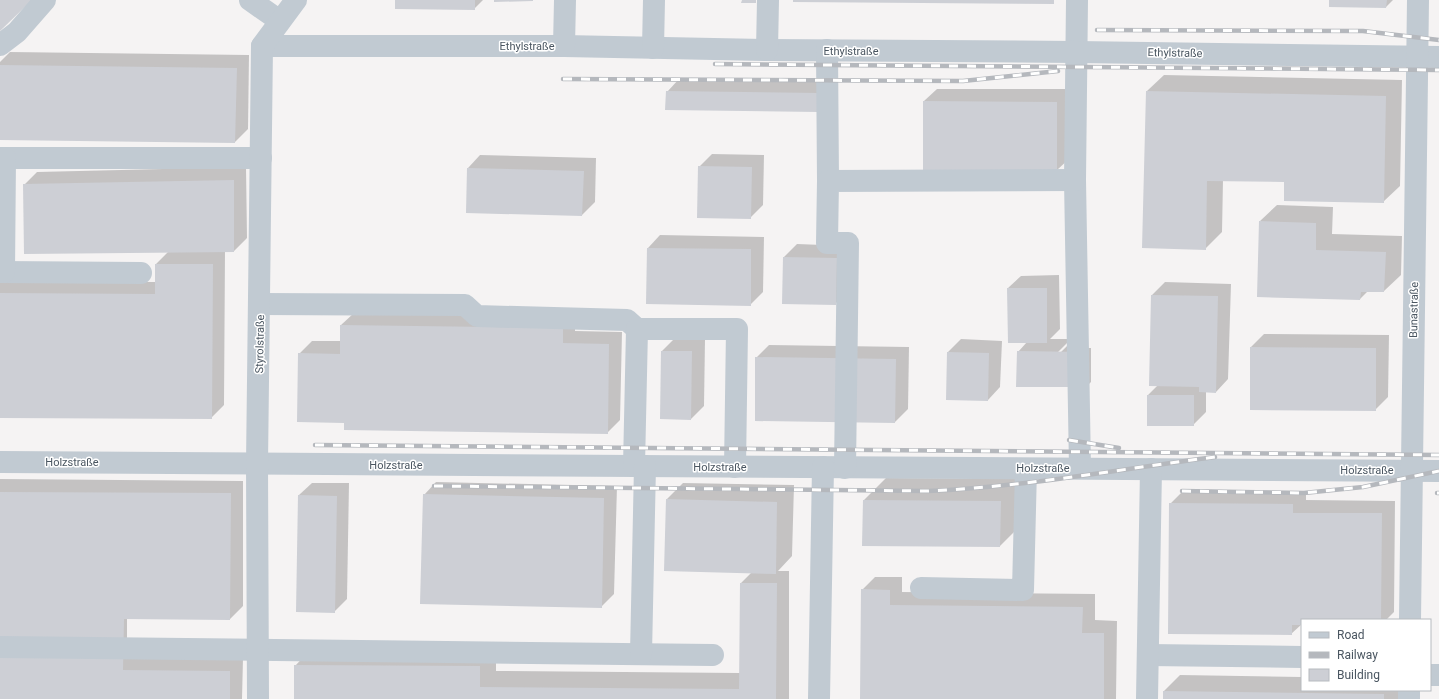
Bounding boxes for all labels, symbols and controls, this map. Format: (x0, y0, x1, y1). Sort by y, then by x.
street label: Ethylstraße (500, 40, 555, 53)
street label: Ethylstraße (824, 45, 879, 58)
street label: Ethylstraße (1147, 46, 1203, 60)
street label: Bunastraße (1407, 282, 1421, 338)
street label: Styrolstraße (253, 314, 267, 374)
street label: Holzstraße (45, 456, 99, 469)
street label: Holzstraße (369, 459, 423, 472)
street label: Holzstraße (693, 461, 747, 474)
street label: Holzstraße (1016, 462, 1070, 475)
street label: Holzstraße (1340, 464, 1394, 477)
legend (1301, 619, 1431, 691)
text: Road (1337, 628, 1365, 642)
text: Railway (1337, 648, 1378, 662)
text: Building (1337, 668, 1380, 682)

